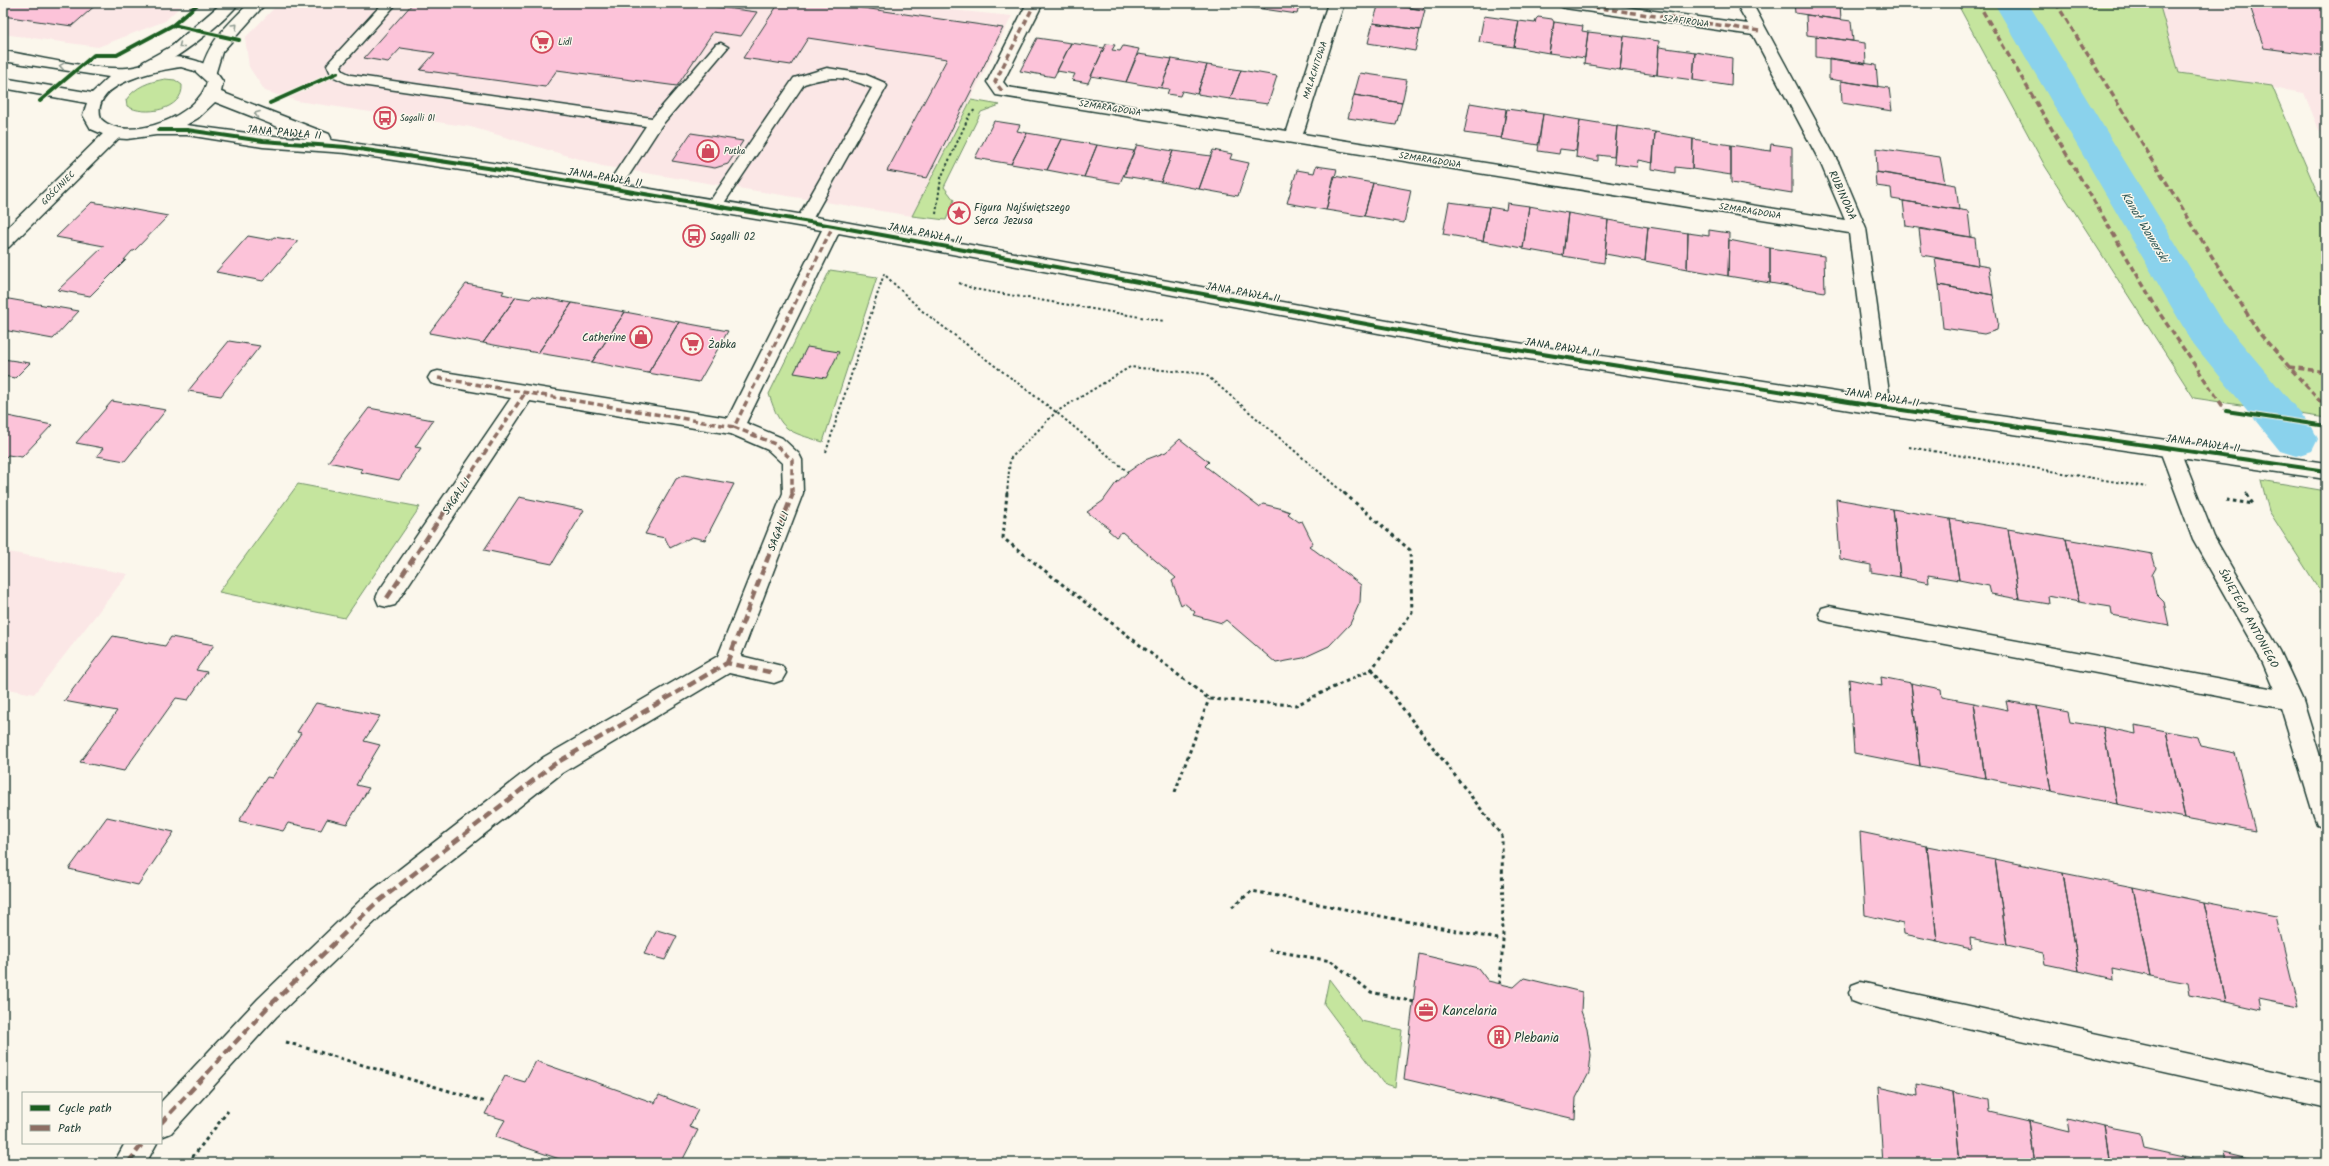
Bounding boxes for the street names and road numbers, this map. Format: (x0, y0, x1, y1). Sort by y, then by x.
street label: SZAFIROWA (1662, 11, 1711, 32)
street label: MALACHITOWA (1299, 39, 1332, 101)
street label: SZMARAGDOWA (1078, 96, 1143, 121)
street label: JANA PAWŁA II (246, 121, 322, 145)
street label: SZMARAGDOWA (1398, 148, 1463, 173)
street label: JANA PAWŁA II (566, 163, 643, 193)
street label: GOŚCINIEC (38, 168, 79, 209)
street label: RUBINOWA (1823, 168, 1861, 224)
street label: SZMARAGDOWA (1718, 199, 1783, 224)
street label: JANA PAWŁA II (886, 218, 963, 250)
street label: JANA PAWŁA II (1204, 278, 1281, 308)
street label: JANA PAWŁA II (1523, 333, 1600, 363)
street label: JANA PAWŁA II (1843, 383, 1920, 413)
street label: JANA PAWŁA II (2164, 430, 2241, 458)
street label: SAGALLI (438, 474, 476, 519)
street label: SAGALLI (763, 509, 795, 554)
street label: ŚWIĘTEGO ANTONIEGO (2213, 565, 2283, 672)

